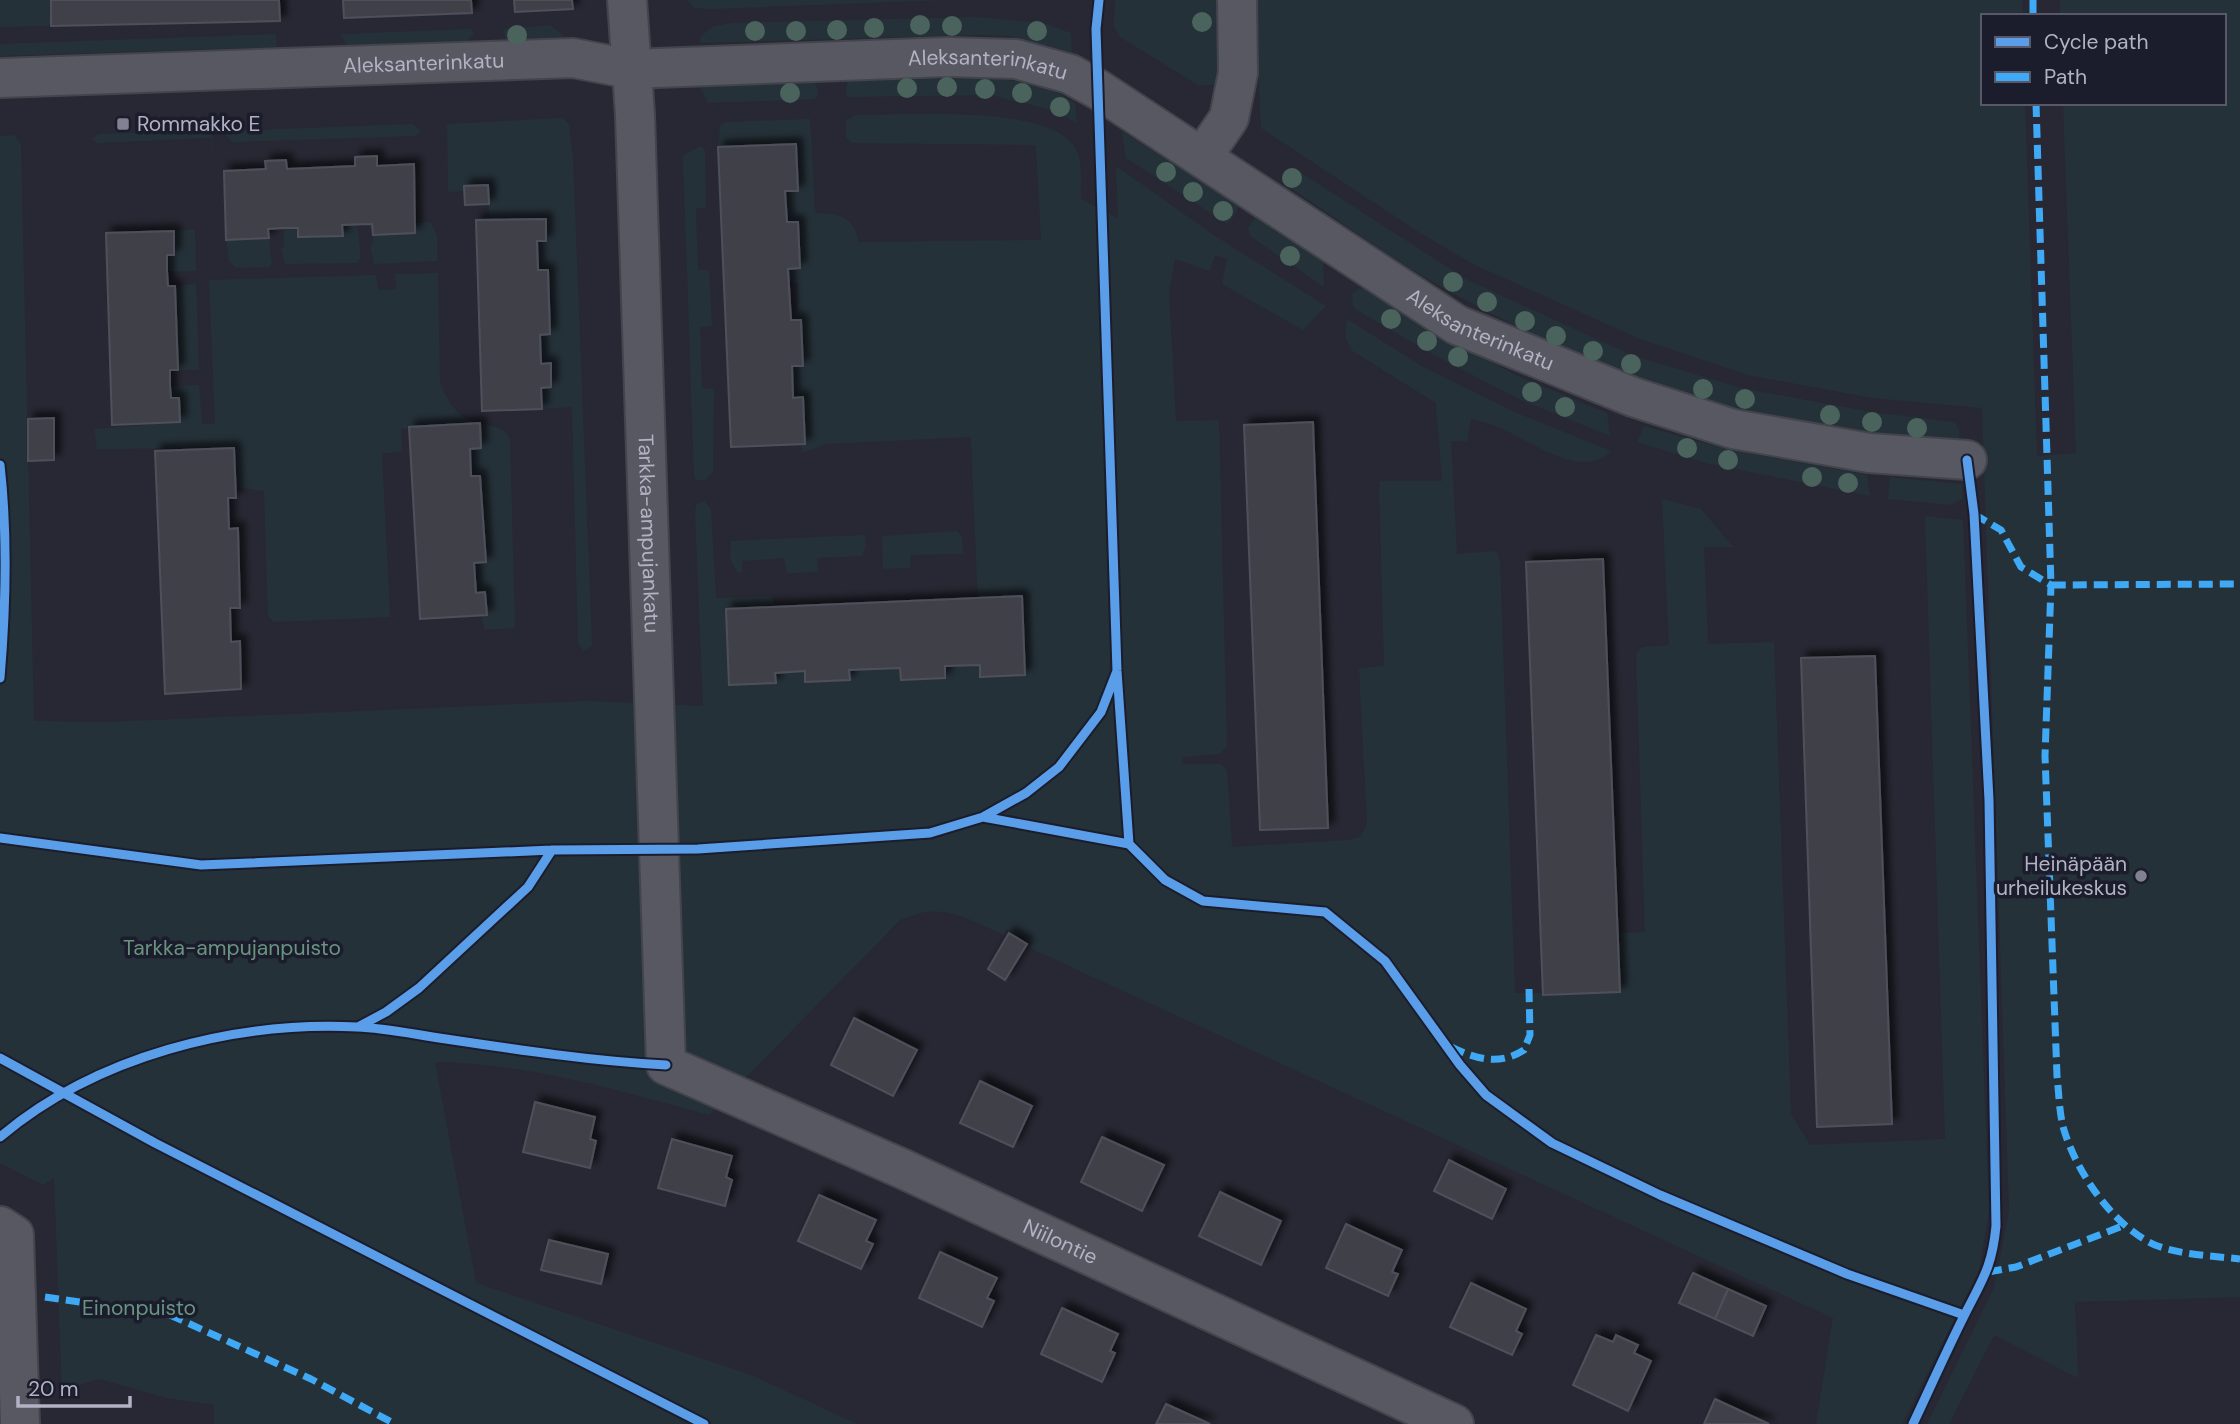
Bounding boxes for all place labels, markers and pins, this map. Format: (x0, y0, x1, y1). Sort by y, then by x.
place label: Rommakko E (137, 110, 260, 138)
marker: Rommakko E (115, 116, 131, 132)
place label: Heinäpään urheilukeskus (1996, 850, 2127, 902)
marker: Heinäpään urheilukeskus (2133, 868, 2149, 884)

